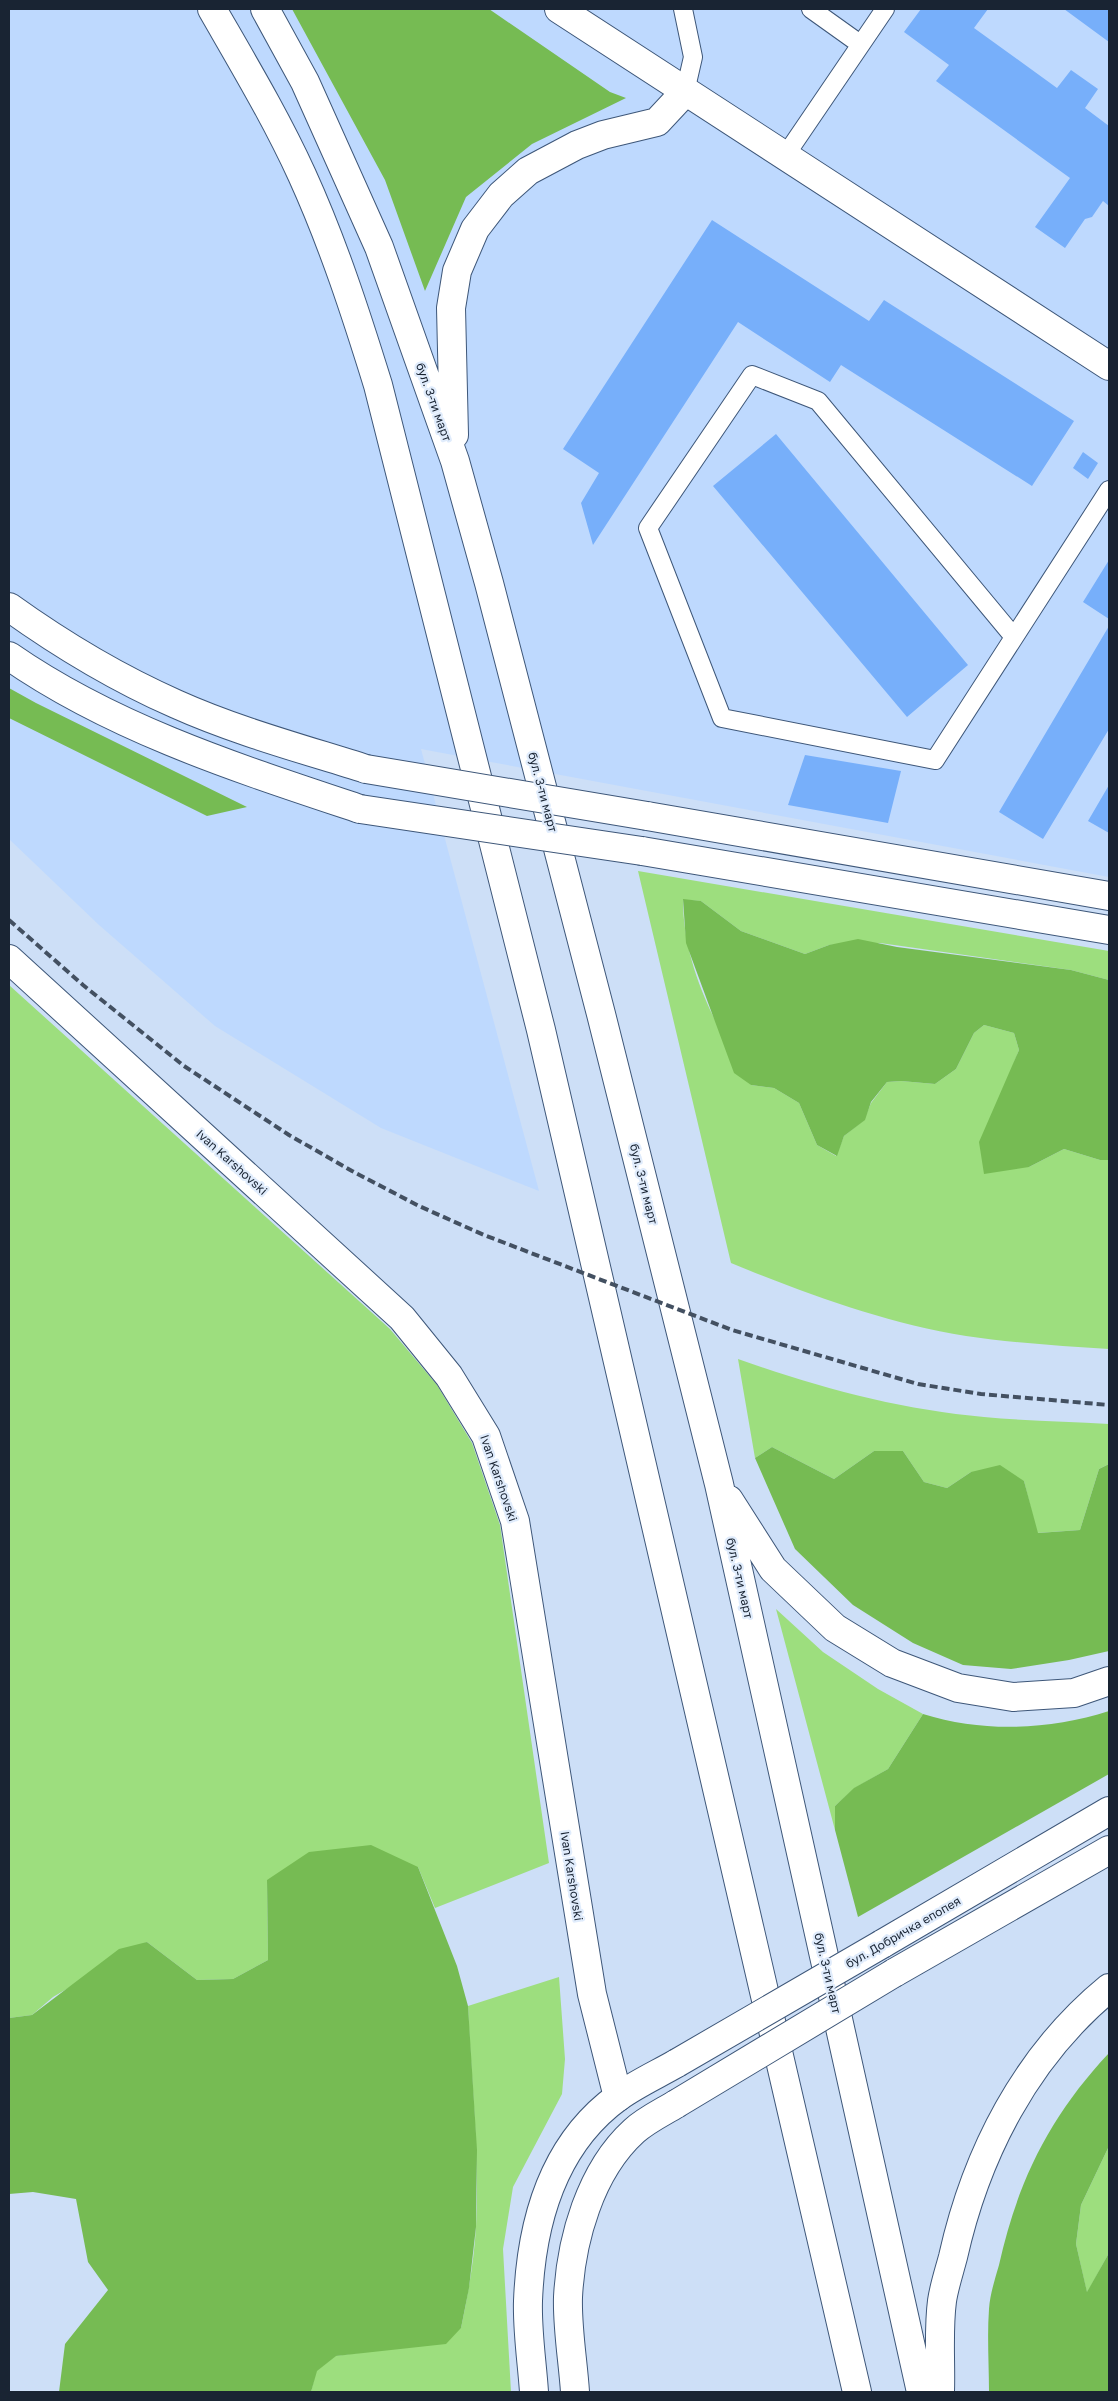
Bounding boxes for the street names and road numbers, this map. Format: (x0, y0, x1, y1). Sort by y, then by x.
street label: бул. 3-ти март (413, 361, 455, 443)
street label: бул. 3-ти март (525, 750, 561, 834)
street label: Ivan Karshovski (193, 1126, 271, 1198)
street label: бул. 3-ти март (627, 1142, 661, 1226)
street label: Ivan Karshovski (477, 1433, 521, 1523)
street label: бул. 3-ти март (723, 1536, 757, 1620)
street label: Ivan Karshovski (557, 1830, 587, 1922)
street label: бул. Добричка епопея (843, 1893, 963, 1971)
street label: бул. 3-ти март (811, 1931, 845, 2015)

